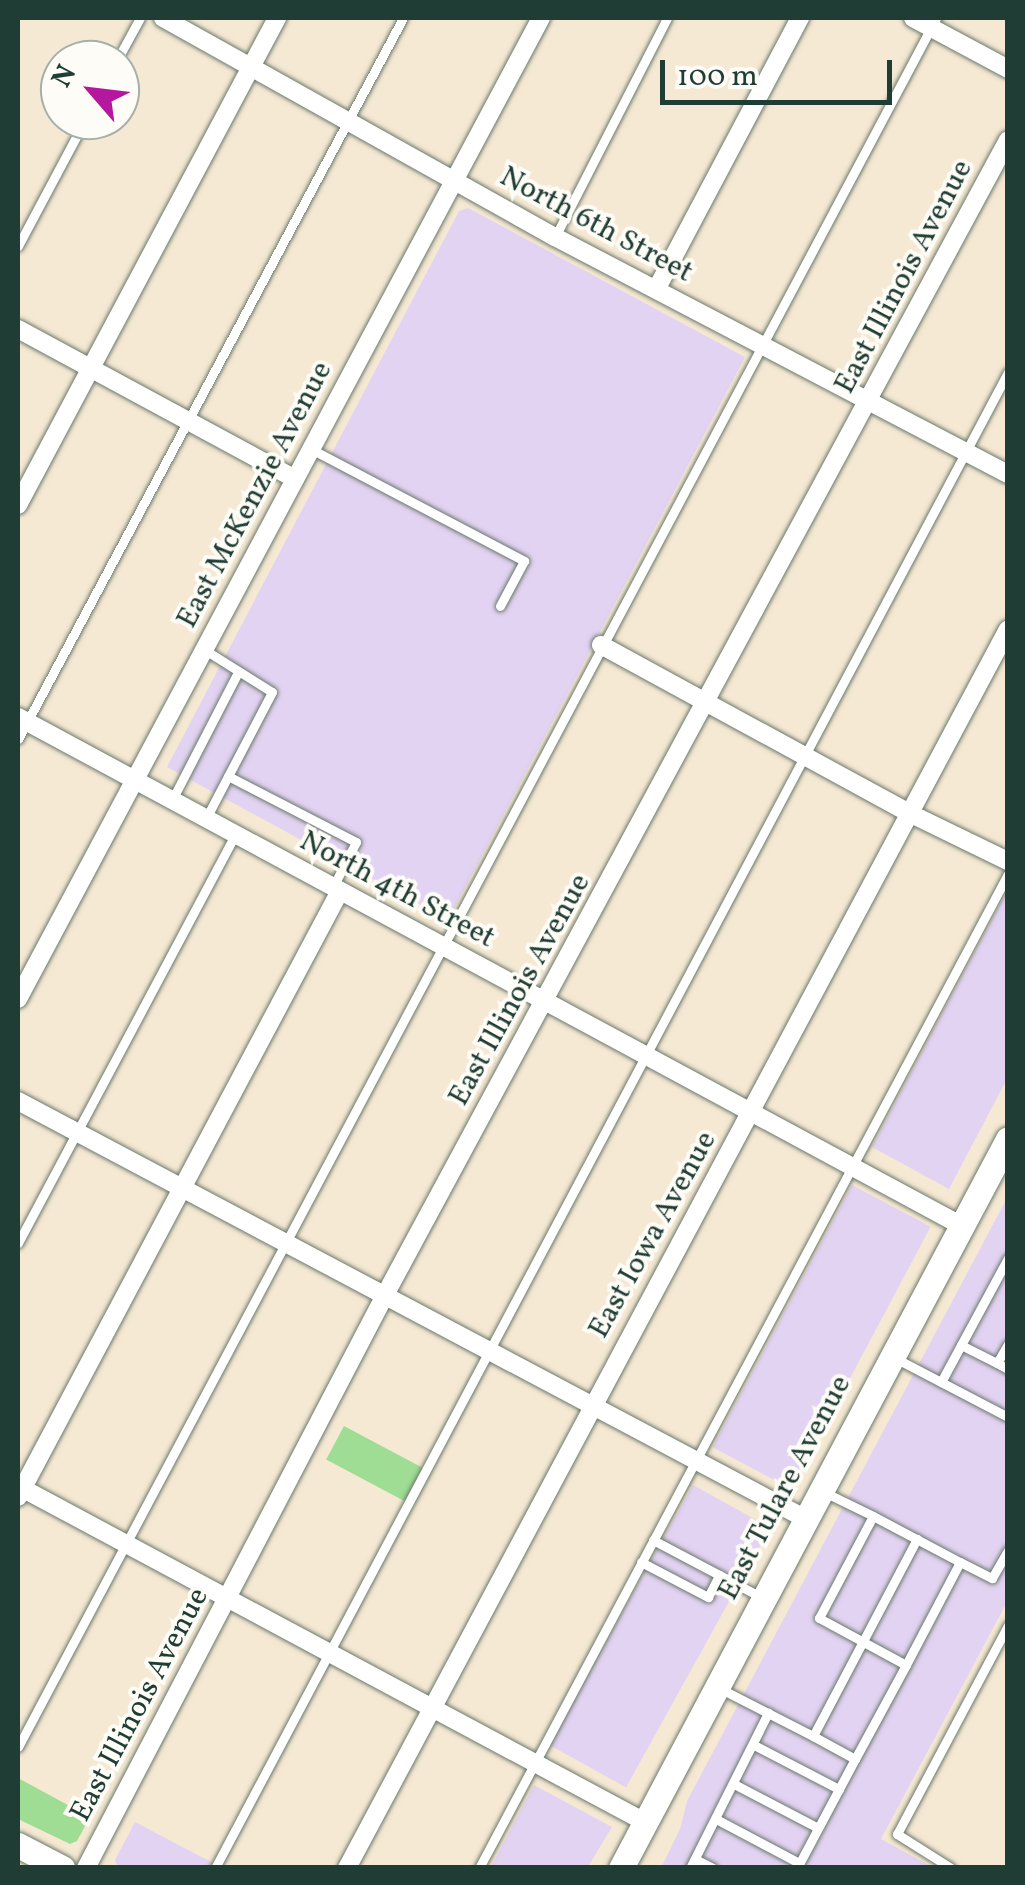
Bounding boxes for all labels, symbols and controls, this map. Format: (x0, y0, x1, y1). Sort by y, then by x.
north arrow (40, 40, 140, 140)
scale bar (665, 40, 898, 102)
text: 100 m (677, 56, 758, 98)
text: N (43, 58, 87, 95)
street label: East Illinois Avenue (827, 154, 981, 400)
street label: North 6th Street (493, 159, 699, 291)
street label: East McKenzie Avenue (169, 356, 341, 634)
street label: North 4th Street (293, 823, 501, 957)
street label: East Illinois Avenue (441, 868, 599, 1112)
street label: East Iowa Avenue (581, 1125, 725, 1345)
street label: East Tulare Avenue (710, 1369, 860, 1607)
street label: East Illinois Avenue (63, 1582, 217, 1828)

